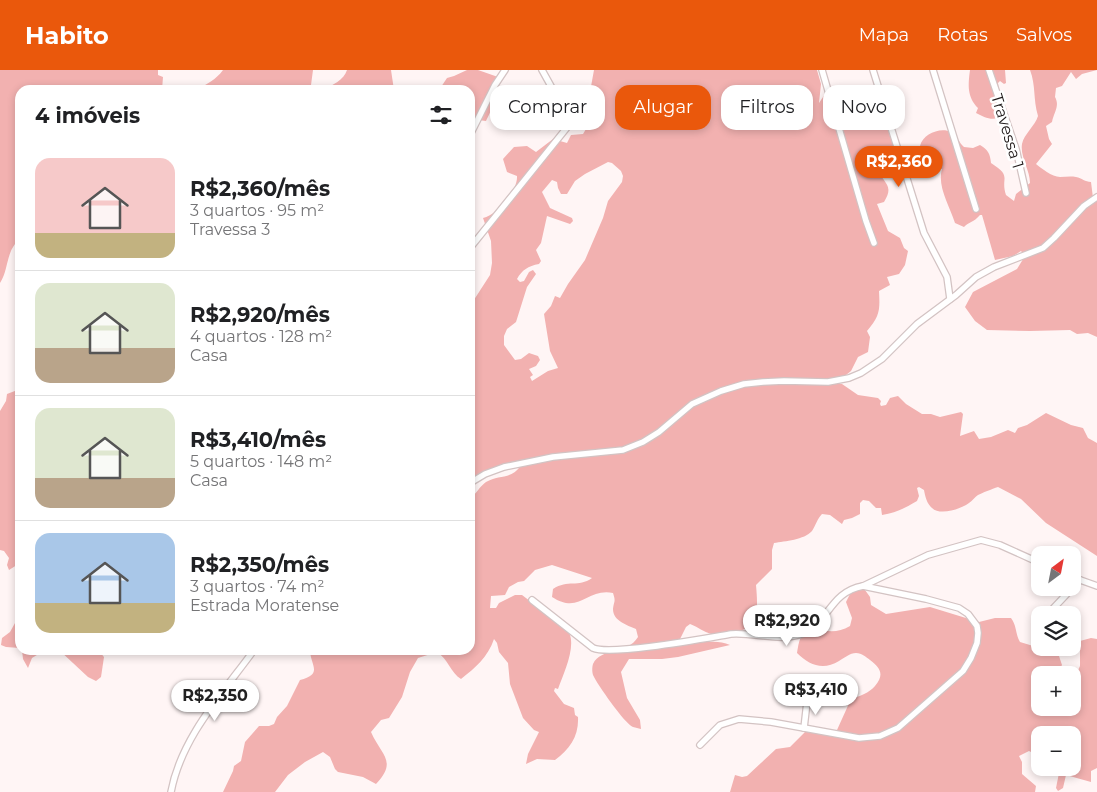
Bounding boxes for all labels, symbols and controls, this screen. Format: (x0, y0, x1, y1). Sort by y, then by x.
text: Habito (25, 21, 109, 50)
text: Mapa (859, 24, 909, 46)
text: Rotas (937, 24, 988, 46)
text: Salvos (1016, 24, 1072, 46)
chip: Comprar (490, 85, 605, 130)
chip: Alugar (615, 85, 711, 130)
chip: Filtros (721, 85, 813, 130)
chip: Novo (823, 85, 905, 130)
street label: Travessa 1 (987, 91, 1028, 171)
icon: filters (427, 101, 455, 129)
text: 4 imóveis (35, 103, 140, 128)
pin: R$2,360 (853, 146, 945, 188)
text: R$2,360 (866, 152, 932, 171)
text: R$2,360/mês (190, 176, 330, 201)
icon: home (75, 178, 135, 238)
text: 3 quartos · 95 m² (190, 201, 324, 220)
text: Travessa 3 (190, 220, 270, 239)
text: R$2,920/mês (190, 302, 330, 327)
icon: home (75, 303, 135, 363)
text: 4 quartos · 128 m² (190, 327, 332, 346)
text: Casa (190, 346, 228, 365)
text: R$3,410/mês (190, 427, 326, 452)
icon: home (75, 428, 135, 488)
text: 5 quartos · 148 m² (190, 452, 332, 471)
text: Casa (190, 471, 228, 490)
north arrow (1031, 546, 1081, 596)
map controls (1031, 546, 1081, 776)
text: R$2,350/mês (190, 552, 329, 577)
icon: home (75, 553, 135, 613)
text: 3 quartos · 74 m² (190, 577, 324, 596)
text: Estrada Moratense (190, 596, 339, 615)
pin: R$2,920 (741, 604, 833, 647)
button: layers (1031, 606, 1081, 656)
text: R$2,920 (754, 611, 820, 630)
button: + (1031, 666, 1081, 716)
pin: R$3,410 (770, 674, 862, 716)
pin: R$2,350 (169, 680, 261, 722)
text: R$3,410 (784, 680, 848, 699)
text: R$2,350 (182, 686, 248, 705)
button: − (1031, 726, 1081, 776)

